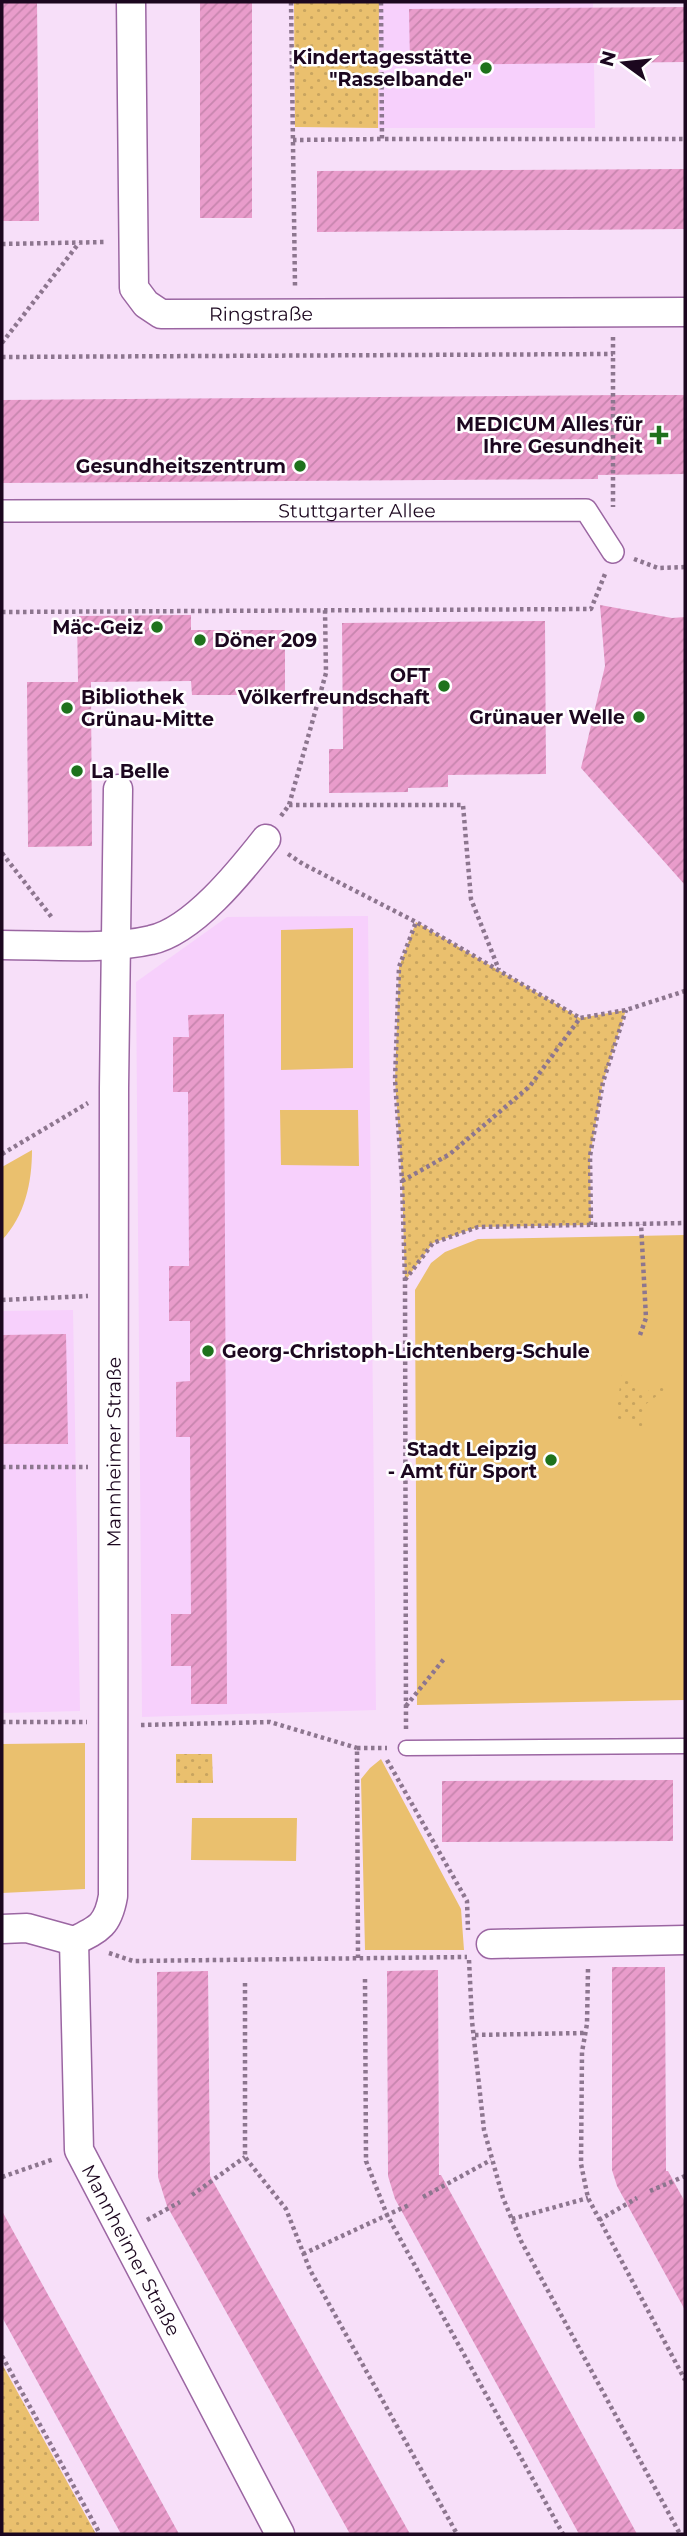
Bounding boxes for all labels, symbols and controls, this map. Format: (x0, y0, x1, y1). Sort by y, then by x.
north arrow (589, 28, 659, 98)
place label: Kindertagesstätte "Rasselbande" (293, 46, 472, 91)
text: N (595, 48, 621, 69)
marker: Kindertagesstätte "Rasselbande" (478, 60, 494, 76)
street label: Ringstraße (209, 302, 313, 326)
place label: MEDICUM Alles für Ihre Gesundheit (456, 413, 643, 458)
marker: MEDICUM Alles für Ihre Gesundheit (649, 425, 669, 445)
place label: Gesundheitszentrum (76, 455, 286, 478)
marker: Gesundheitszentrum (292, 458, 308, 474)
street label: Stuttgarter Allee (278, 499, 436, 523)
place label: Mäc-Geiz (52, 616, 143, 639)
marker: Mäc-Geiz (149, 619, 165, 635)
place label: Döner 209 (214, 629, 317, 652)
marker: Döner 209 (192, 632, 208, 648)
place label: OFT Völkerfreundschaft (237, 664, 430, 709)
marker: OFT Völkerfreundschaft (436, 678, 452, 694)
place label: Bibliothek Grünau-Mitte (81, 686, 214, 731)
marker: Bibliothek Grünau-Mitte (59, 700, 75, 716)
place label: Grünauer Welle (469, 706, 625, 729)
marker: Grünauer Welle (631, 709, 647, 725)
place label: La Belle (91, 760, 170, 783)
marker: La Belle (69, 763, 85, 779)
place label: Georg-Christoph-Lichtenberg-Schule (222, 1340, 590, 1363)
marker: Georg-Christoph-Lichtenberg-Schule (200, 1343, 216, 1359)
street label: Mannheimer Straße (102, 1357, 126, 1547)
place label: Stadt Leipzig - Amt für Sport (388, 1438, 537, 1483)
marker: Stadt Leipzig - Amt für Sport (543, 1452, 559, 1468)
street label: Mannheimer Straße (77, 2161, 185, 2340)

